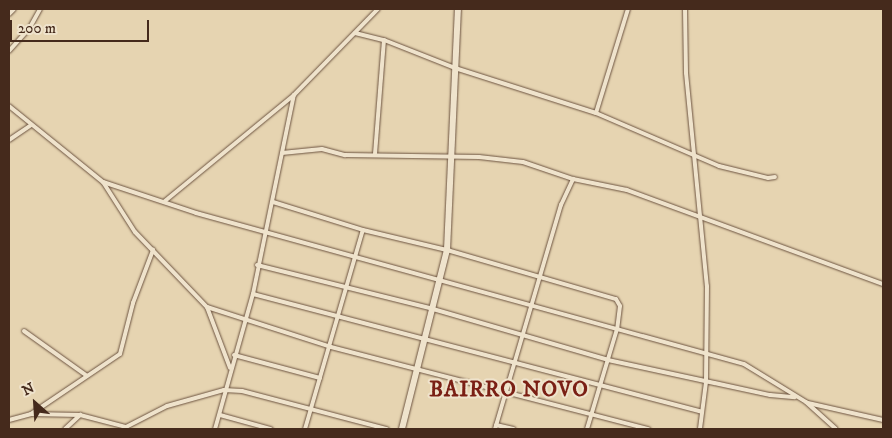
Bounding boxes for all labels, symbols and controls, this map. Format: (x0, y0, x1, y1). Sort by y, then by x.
scale bar (12, 10, 151, 42)
text: 200 m (18, 19, 56, 38)
district label: BAIRRO NOVO (428, 377, 590, 403)
north arrow (10, 378, 60, 428)
text: N (19, 379, 38, 400)

